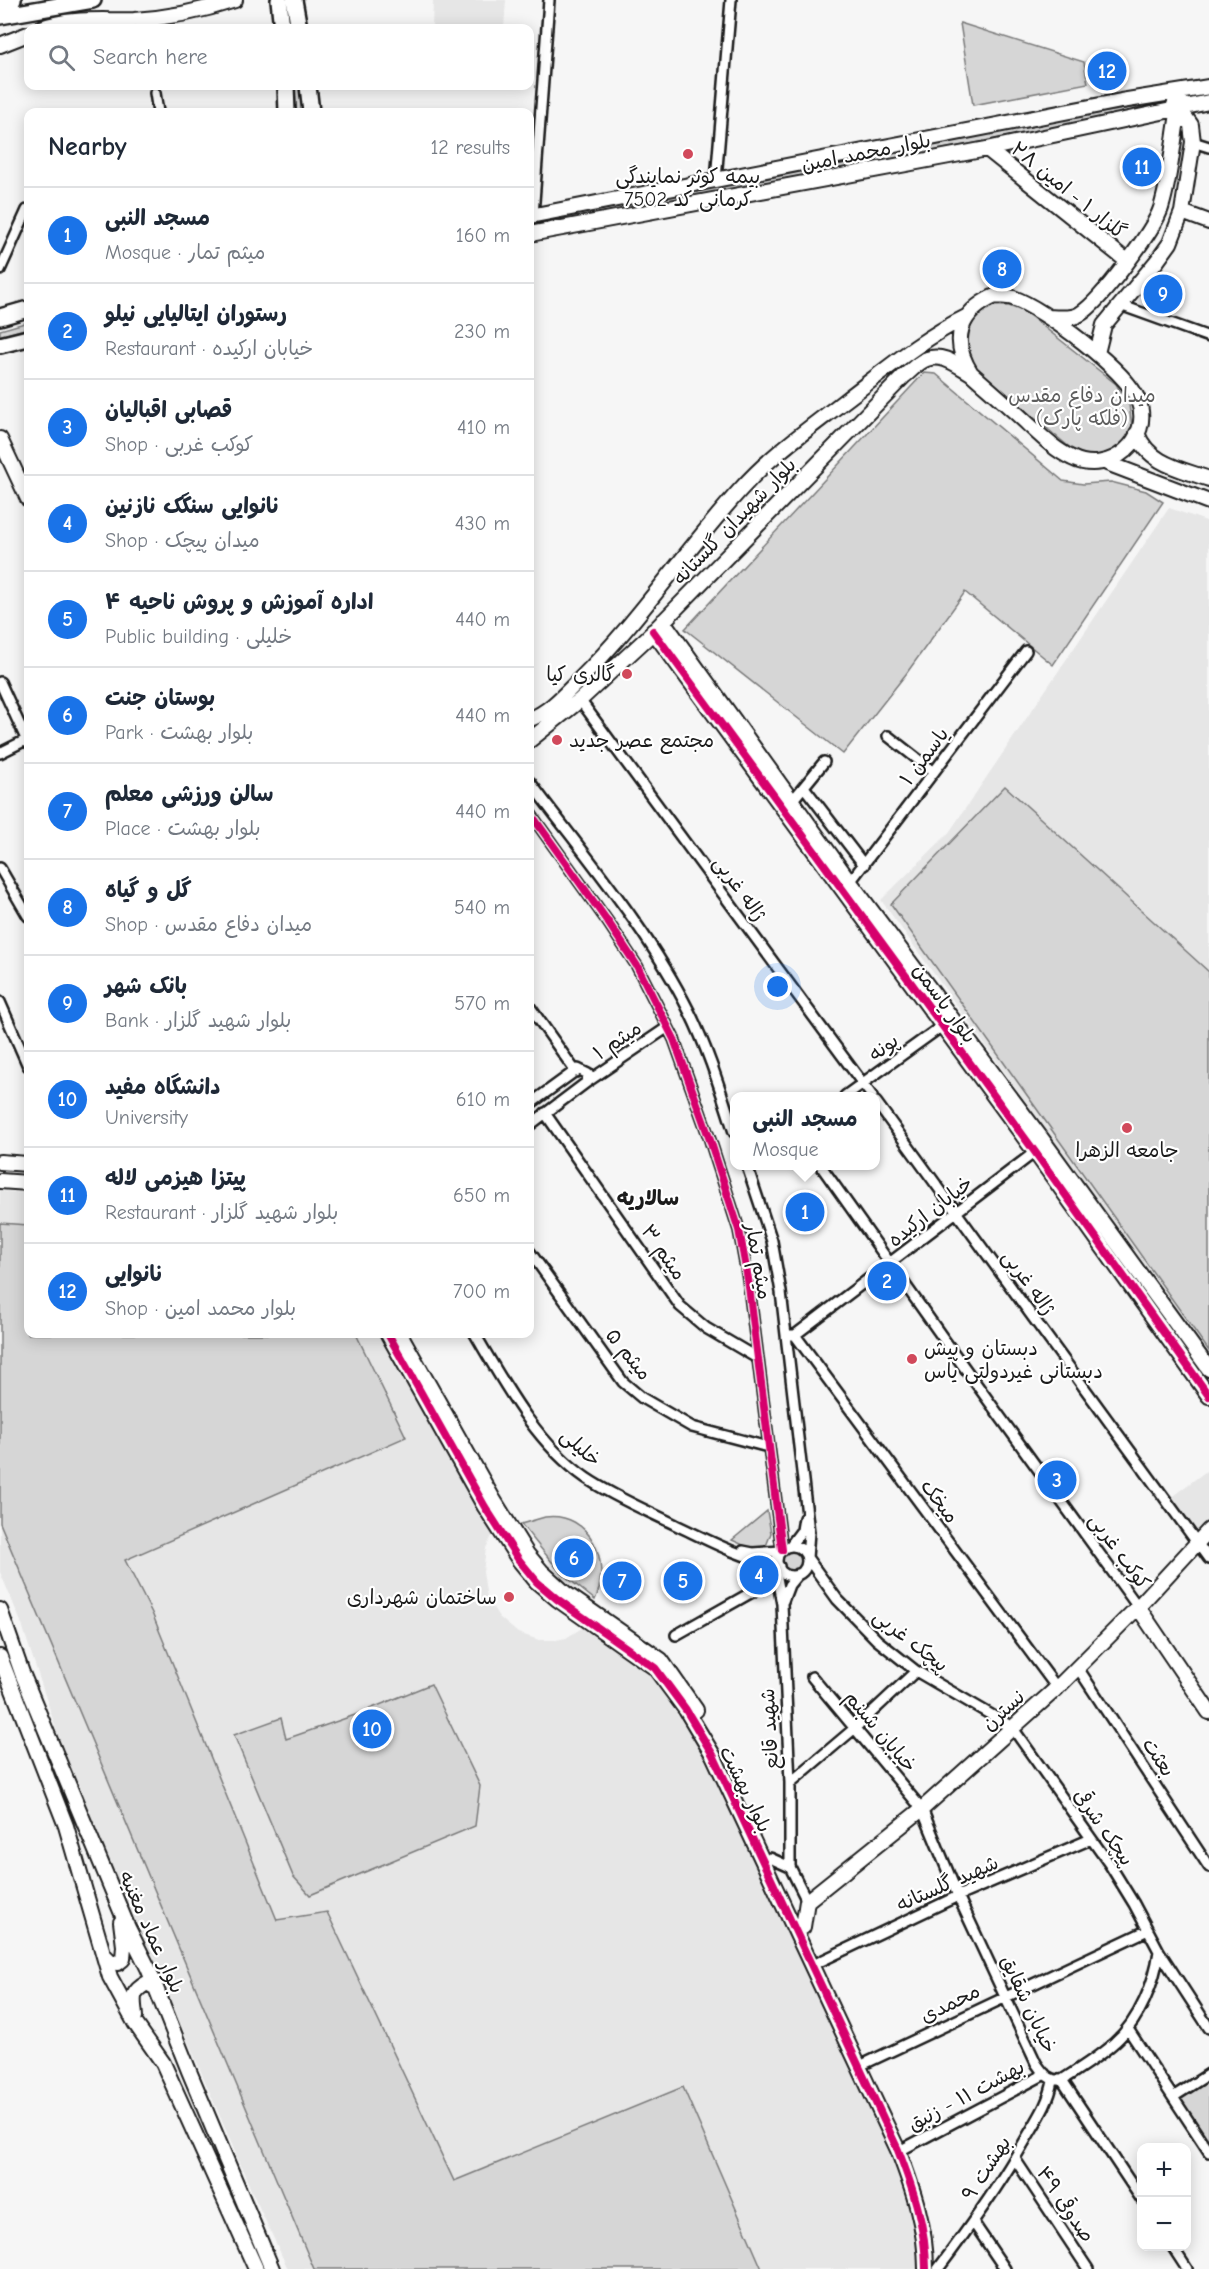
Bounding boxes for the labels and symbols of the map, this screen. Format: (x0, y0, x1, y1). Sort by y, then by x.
pin: 12 (1088, 48, 1126, 94)
street label: بلوار محمد امین (800, 129, 933, 176)
street label: گلزار ۱ - امین ۲۸ (1007, 137, 1131, 244)
pin: 11 (1122, 144, 1162, 190)
marker: بیمه کوثر نمایندگی کرمانی کد 7502 (681, 147, 695, 161)
place label: بیمه کوثر نمایندگی کرمانی کد 7502 (616, 165, 760, 212)
pin: 8 (982, 246, 1022, 292)
pin: 9 (1144, 272, 1182, 316)
park label: میدان دفاع مقدس (فلکه پارک) (1008, 384, 1156, 431)
street label: بلوار شهیدان گلستانه (668, 453, 801, 590)
place label: گالری کیا (546, 663, 615, 686)
marker: گالری کیا (620, 667, 634, 681)
street label: یاسمن ۱ (895, 723, 954, 790)
place label: مجتمع عصر جدید (569, 729, 714, 755)
marker: مجتمع عصر جدید (550, 733, 564, 747)
street label: ژاله غربی (708, 851, 771, 926)
street label: بلوار یاسمن (908, 959, 981, 1048)
your location (763, 972, 792, 1001)
street label: میثم ۱ (589, 1016, 647, 1067)
street label: پونه (864, 1029, 904, 1067)
marker: جامعه الزهرا (1120, 1121, 1134, 1135)
place label: جامعه الزهرا (1075, 1139, 1179, 1162)
street label: خیابان ارکیده (883, 1171, 977, 1252)
district label: سالاریه (617, 1186, 679, 1211)
pin: 1 (786, 1190, 824, 1234)
street label: میثم ۳ (634, 1220, 691, 1286)
street label: میثم تمار (737, 1220, 777, 1302)
street label: ژاله غربی (997, 1245, 1060, 1320)
pin: 2 (868, 1258, 906, 1304)
street label: میثم ۵ (599, 1324, 656, 1387)
place label: دبستان و پیش دبستانی غیردولتی یاس (924, 1337, 1103, 1384)
marker: دبستان و پیش دبستانی غیردولتی یاس (905, 1352, 919, 1366)
street label: خلیلی (555, 1423, 606, 1472)
pin: 3 (1038, 1458, 1076, 1502)
street label: میخک (916, 1475, 963, 1528)
street label: کوکب غربی (1083, 1509, 1155, 1594)
pin: 6 (554, 1536, 594, 1580)
pin: 4 (740, 1552, 778, 1598)
pin: 7 (602, 1558, 642, 1604)
pin: 5 (664, 1558, 702, 1604)
place label: ساختمان شهرداری (347, 1586, 497, 1609)
marker: ساختمان شهرداری (502, 1590, 516, 1604)
street label: پیچک غربی (868, 1604, 953, 1678)
street label: نسترن (977, 1685, 1029, 1736)
street label: خیابان شبنم (838, 1686, 921, 1779)
street label: شهید قانع (756, 1688, 786, 1770)
pin: 10 (352, 1706, 392, 1752)
street label: بعثت (1138, 1734, 1179, 1781)
street label: بلوار بهشت (715, 1742, 776, 1836)
street label: پیچک شرقی (1068, 1783, 1140, 1871)
street label: شهید گلستانه (892, 1851, 1002, 1916)
street label: بلوار عماد مغنیه (114, 1867, 189, 1997)
street label: خیابان شقایق (996, 1952, 1061, 2057)
street label: محمدی (917, 1979, 984, 2028)
street label: بهشت ۱۱ - زنبق (904, 2055, 1028, 2136)
street label: بهشت ۹ (957, 2132, 1016, 2205)
street label: صدوقی ۴۹ (1031, 2161, 1101, 2247)

